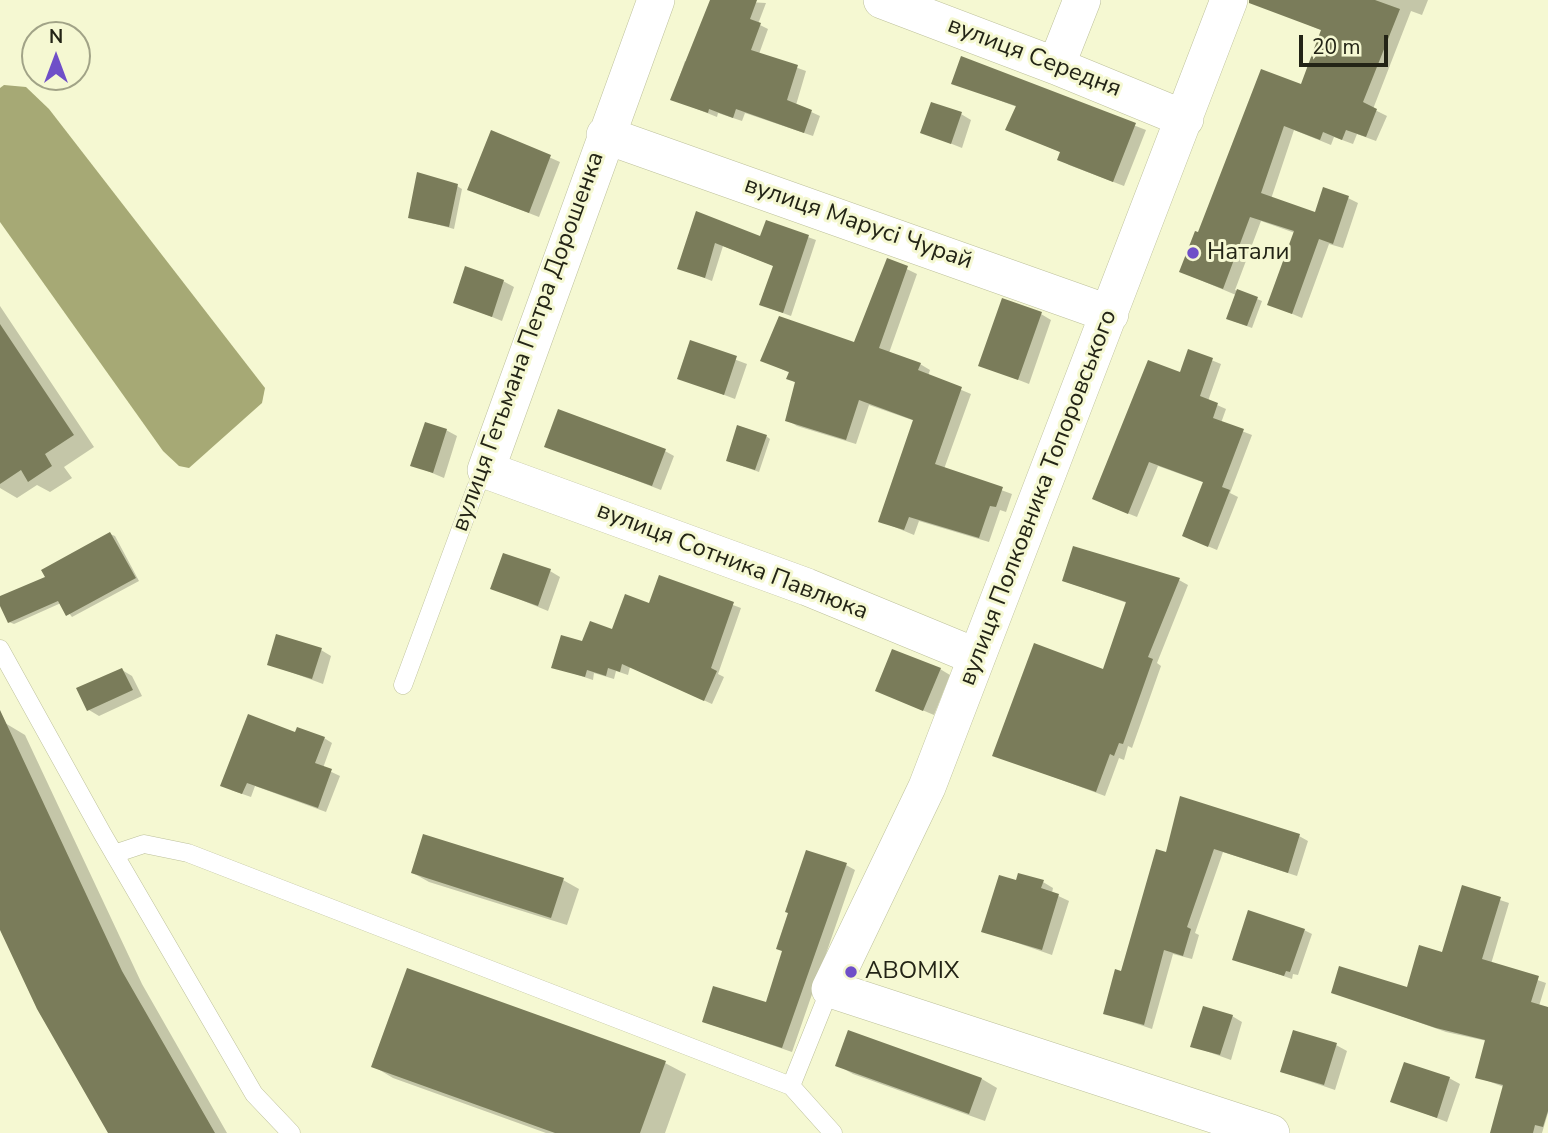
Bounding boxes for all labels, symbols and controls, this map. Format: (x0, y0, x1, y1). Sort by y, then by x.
street label: вулиця Середня (943, 12, 1125, 104)
north arrow (21, 21, 91, 91)
scale bar (1303, 21, 1392, 65)
text: N (49, 24, 63, 50)
text: 20 m (1312, 33, 1361, 61)
street label: вулиця Гетьмана Петра Дорошенка (447, 148, 611, 536)
street label: вулиця Марусі Чурай (740, 171, 976, 277)
place label: Натали (1207, 239, 1290, 267)
marker: Натали (1185, 245, 1201, 261)
street label: вулиця Полковника Топоровського (954, 306, 1124, 690)
street label: вулиця Сотника Павлюка (592, 497, 872, 627)
place label: ABOMIX (865, 958, 959, 986)
marker: ABOMIX (843, 964, 859, 980)

